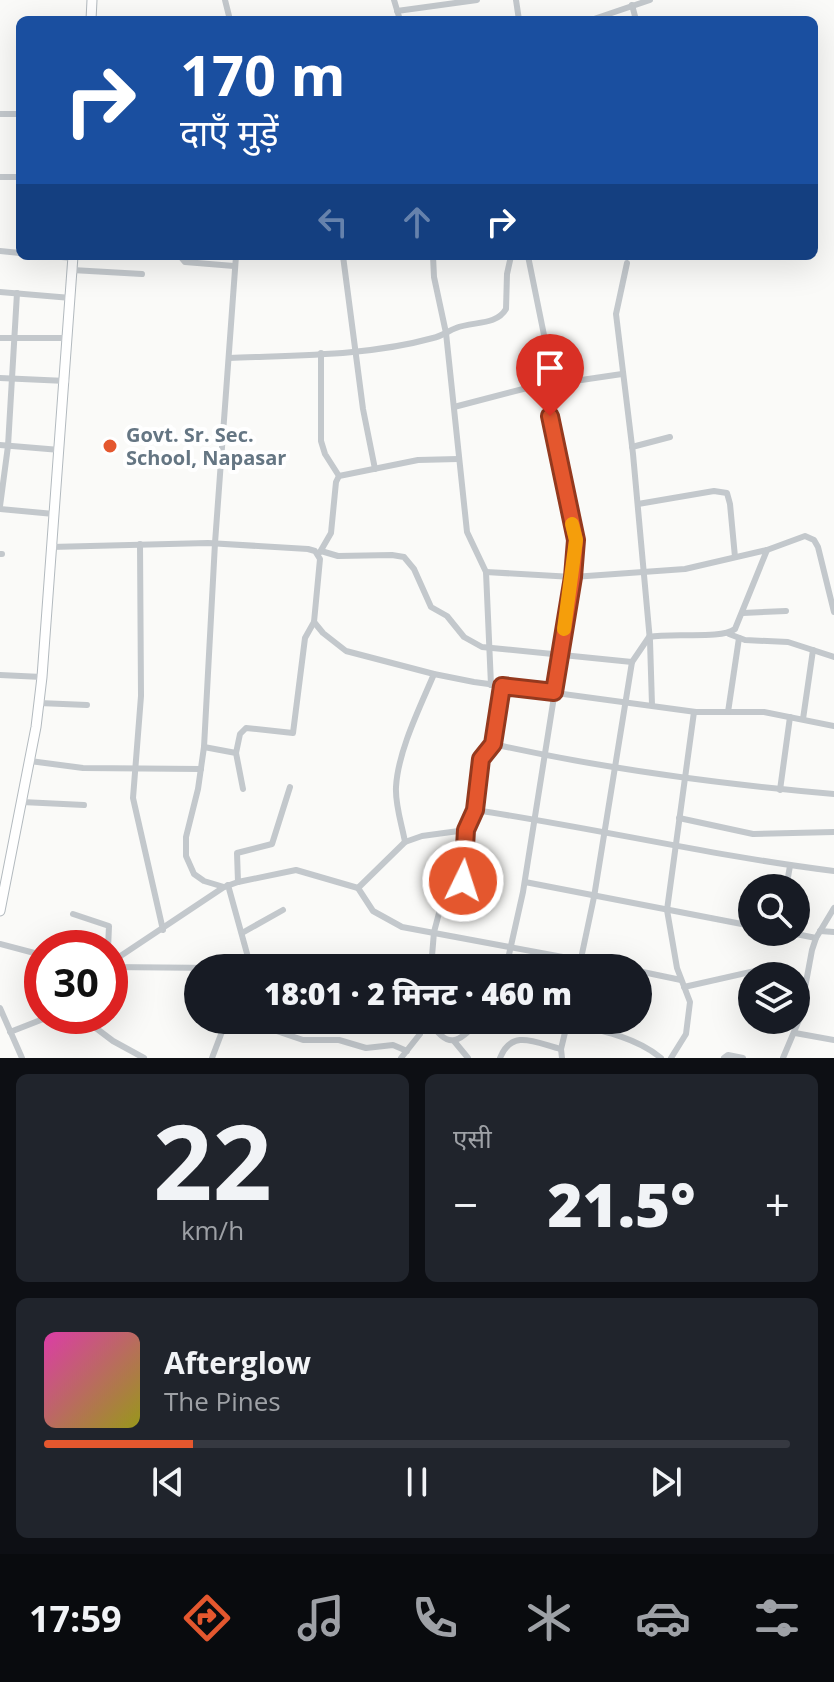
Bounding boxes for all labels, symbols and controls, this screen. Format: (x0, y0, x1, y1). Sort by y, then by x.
text: 170 m (180, 36, 346, 112)
icon: right (48, 48, 152, 152)
text: दाएँ मुड़ें (180, 108, 279, 157)
icon: left (311, 200, 355, 244)
icon: ahead (395, 200, 439, 244)
icon: right (479, 200, 523, 244)
pin (516, 334, 584, 416)
icon: arrive (528, 346, 572, 390)
place label: Govt. Sr. Sec. School, Napasar (126, 421, 286, 471)
marker: Govt. Sr. Sec. School, Napasar (101, 437, 119, 455)
position arrow (421, 839, 505, 923)
map controls (738, 874, 810, 1034)
button: search (738, 874, 810, 946)
speed limit sign: 30 (24, 930, 128, 1034)
button: layers (738, 962, 810, 1034)
text: 18:01 · 2 मिनट · 460 m (264, 973, 572, 1014)
text: 22 (153, 1089, 272, 1230)
text: एसी (453, 1120, 492, 1156)
text: 21.5° (547, 1163, 696, 1245)
text: − (453, 1174, 478, 1234)
text: + (765, 1174, 790, 1234)
text: km/h (181, 1212, 244, 1248)
text: Afterglow (164, 1342, 311, 1383)
text: The Pines (164, 1383, 281, 1419)
icon: previous (146, 1460, 190, 1504)
icon: pause (395, 1460, 439, 1504)
icon: next (644, 1460, 688, 1504)
icon: directions (179, 1590, 235, 1646)
icon: music (293, 1590, 349, 1646)
icon: phone (407, 1590, 463, 1646)
icon: climate (521, 1590, 577, 1646)
icon: car (635, 1590, 691, 1646)
icon: filters (749, 1590, 805, 1646)
text: 17:59 (29, 1594, 122, 1643)

